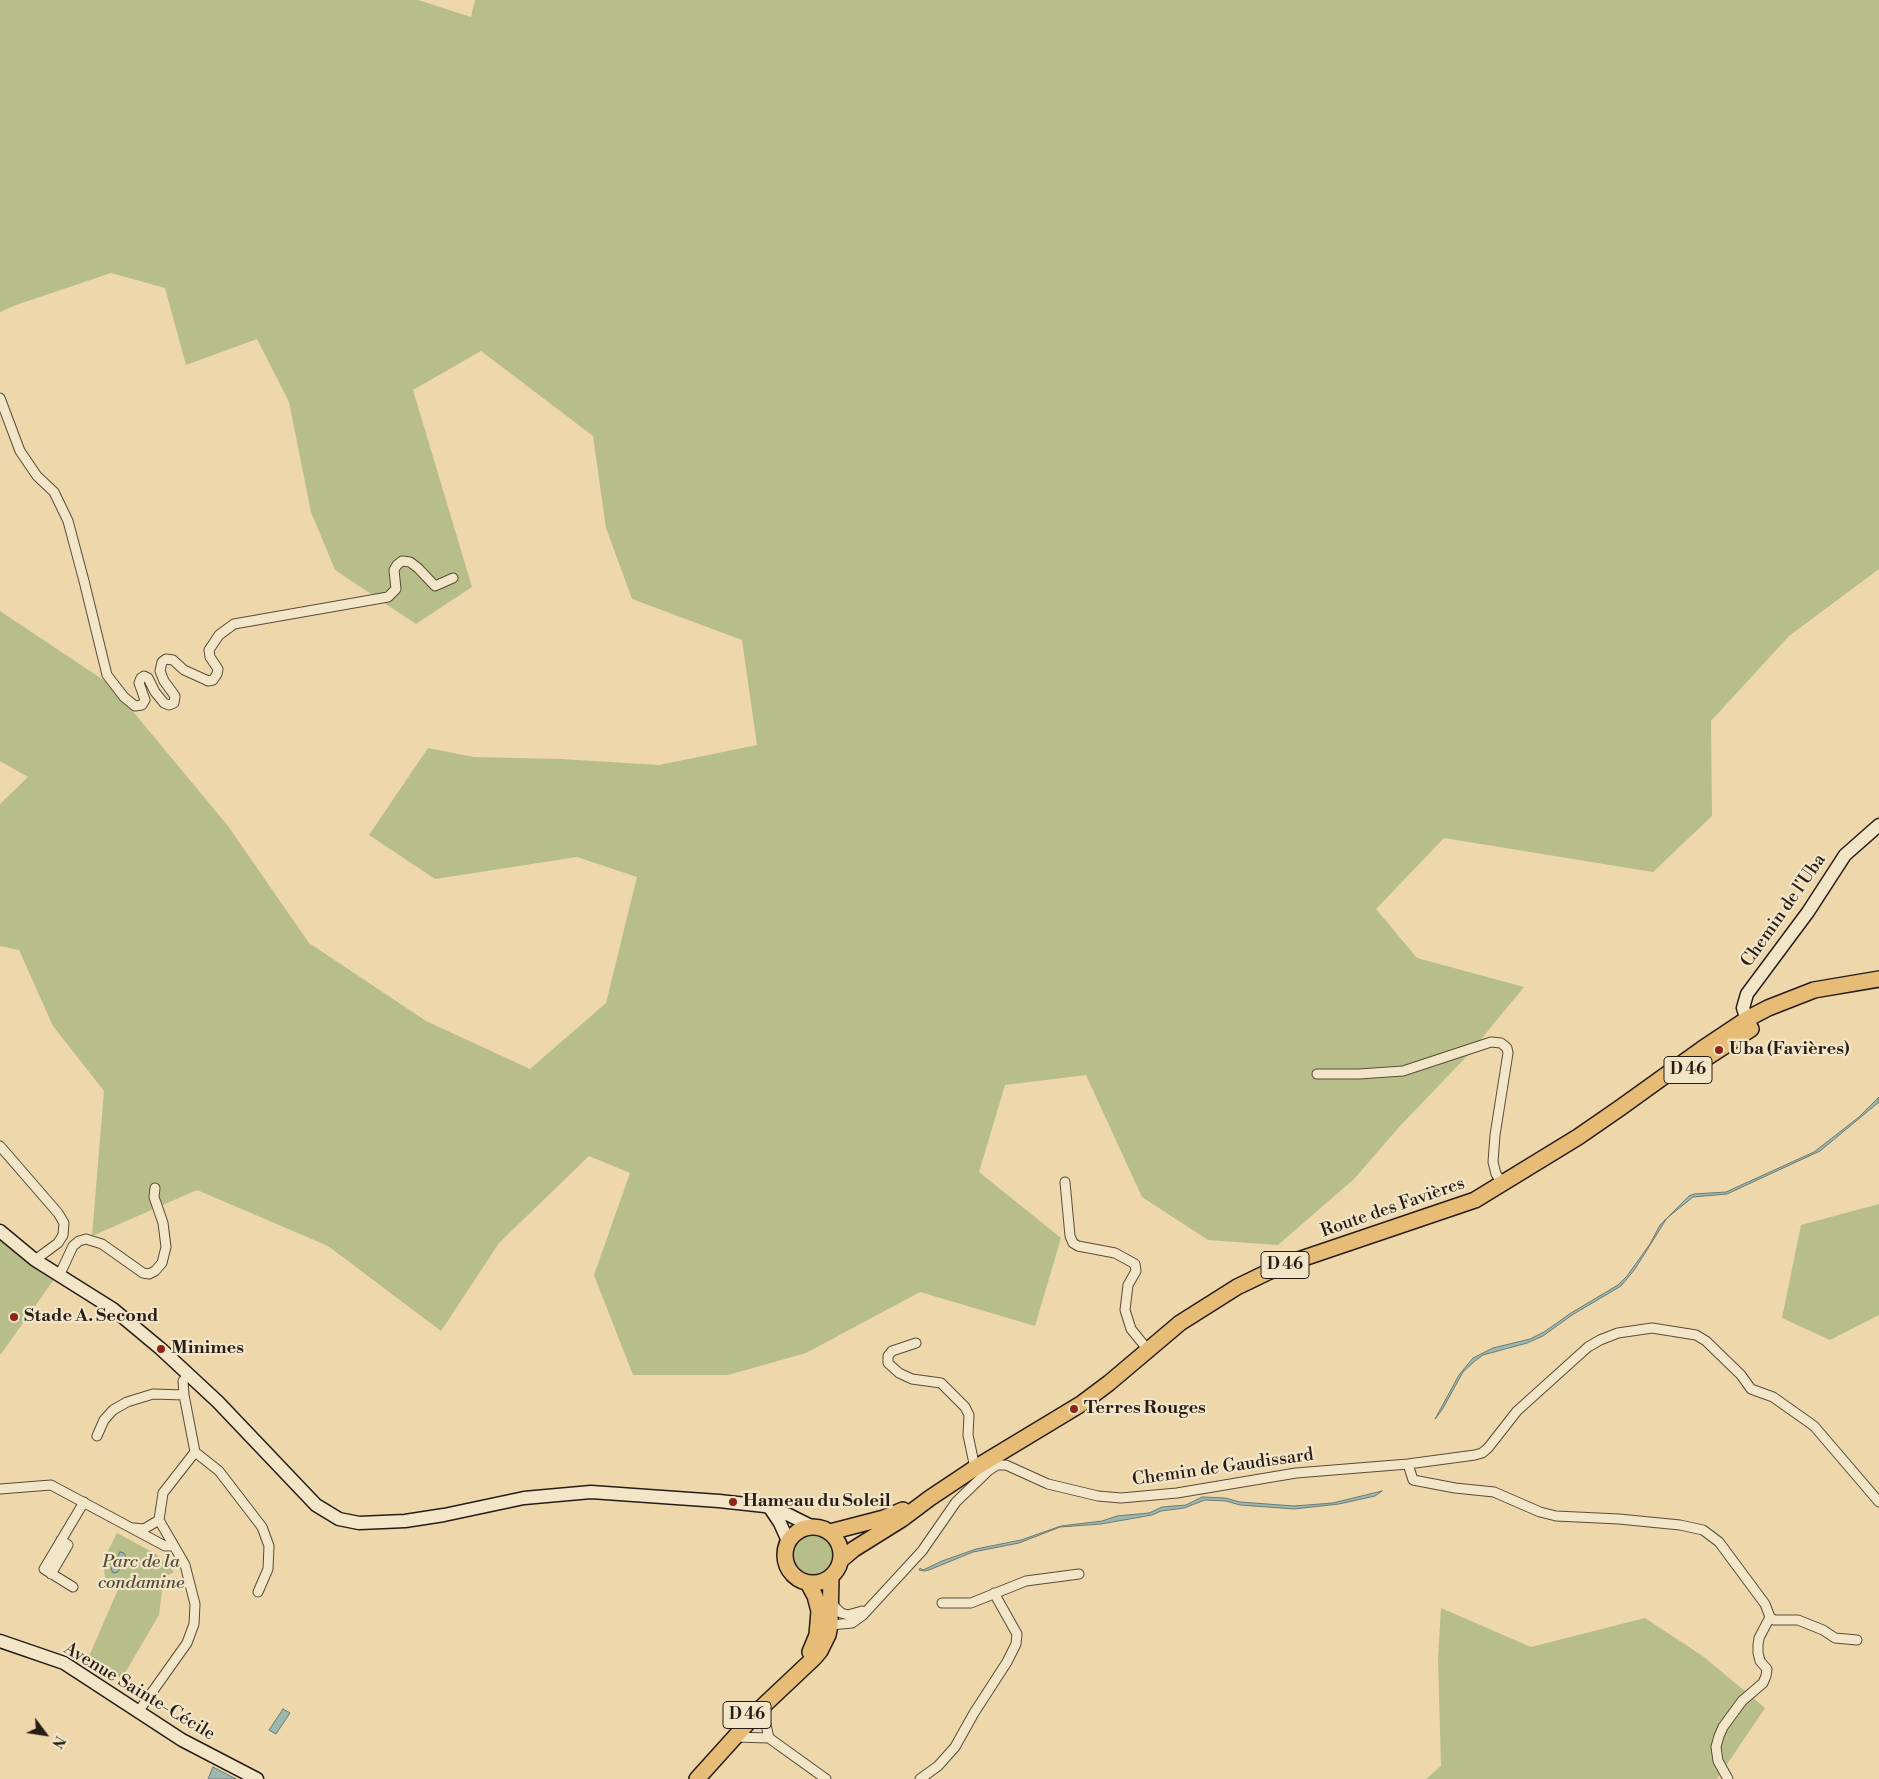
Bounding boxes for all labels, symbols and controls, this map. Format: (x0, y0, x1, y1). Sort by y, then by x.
street label: Chemin de l'Uba (1737, 850, 1831, 972)
place label: Uba (Favières) (1729, 1039, 1849, 1061)
marker: Uba (Favières) (1713, 1044, 1725, 1056)
road number: D 46 (1664, 1056, 1712, 1084)
street label: Route des Favières (1318, 1173, 1468, 1243)
road number: D 46 (1261, 1252, 1309, 1278)
place label: Stade A. Second (24, 1306, 158, 1328)
marker: Stade A. Second (8, 1311, 20, 1323)
place label: Minimes (171, 1338, 244, 1360)
marker: Minimes (155, 1343, 167, 1355)
place label: Terres Rouges (1084, 1398, 1206, 1420)
marker: Terres Rouges (1068, 1403, 1080, 1415)
street label: Chemin de Gaudissard (1131, 1445, 1315, 1491)
place label: Hameau du Soleil (743, 1491, 891, 1513)
marker: Hameau du Soleil (727, 1496, 739, 1508)
park label: Parc de la condamine (98, 1552, 184, 1595)
street label: Avenue Sainte-Cécile (59, 1638, 219, 1746)
road number: D 46 (723, 1702, 771, 1728)
north arrow (20, 1709, 70, 1759)
text: N (47, 1732, 68, 1751)

